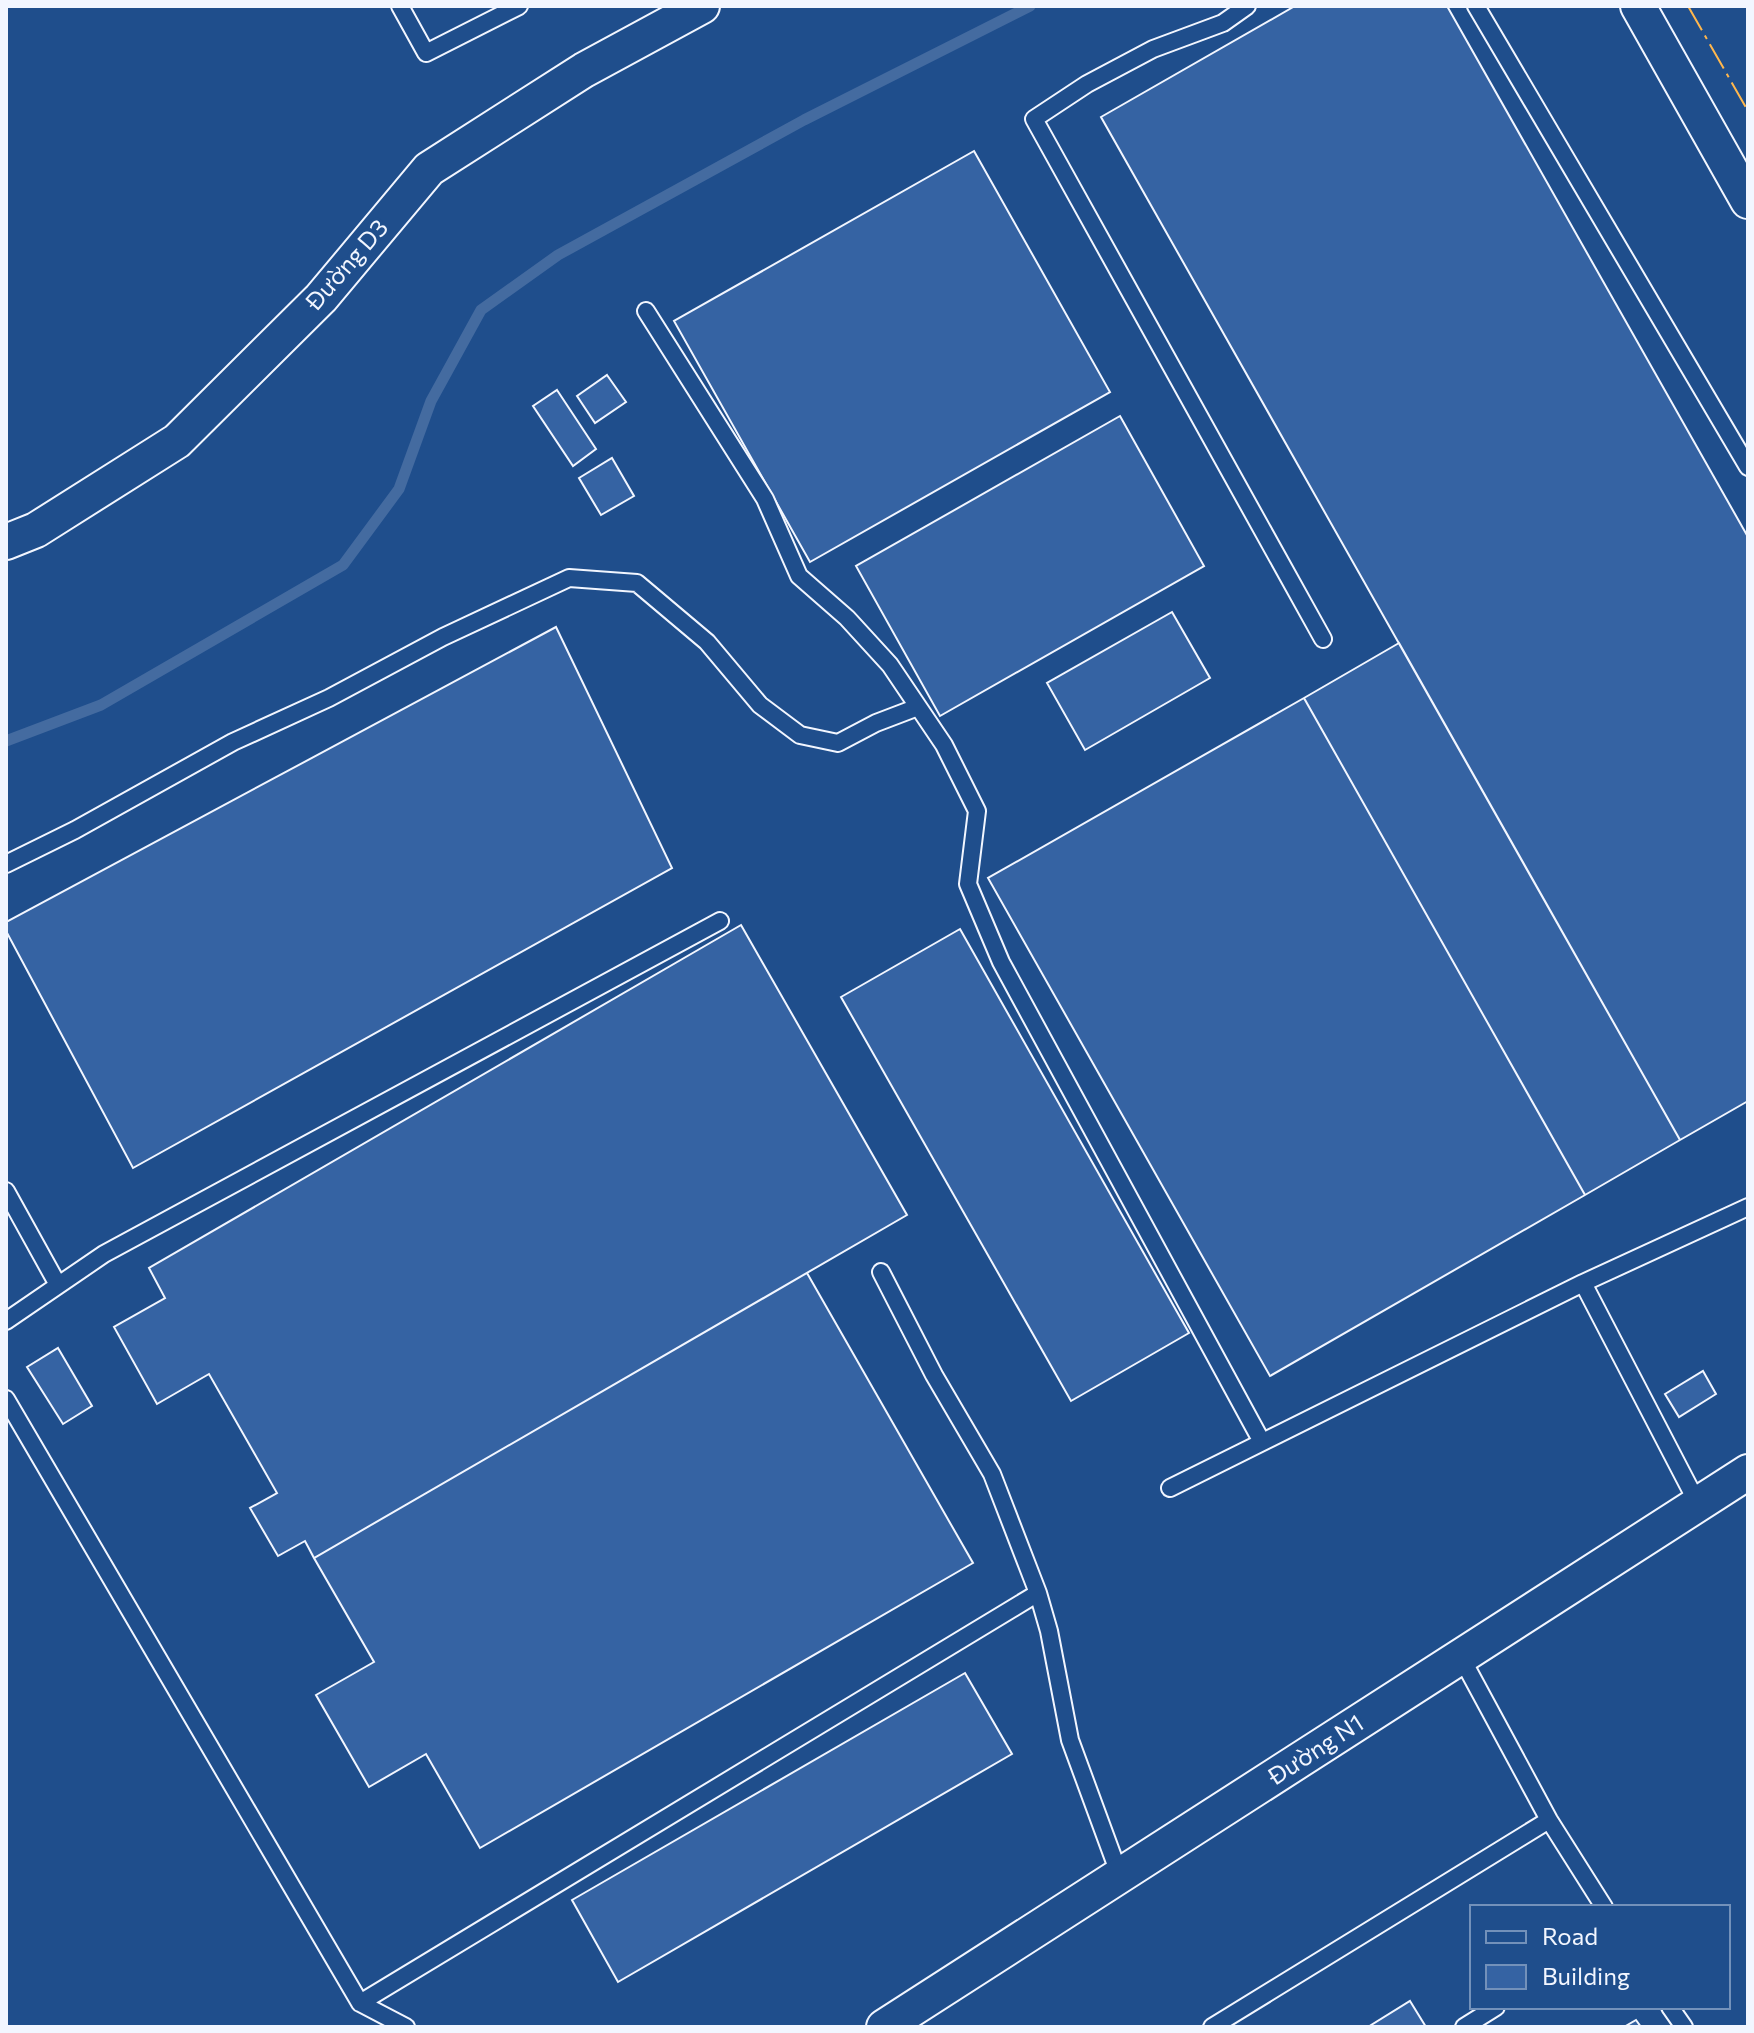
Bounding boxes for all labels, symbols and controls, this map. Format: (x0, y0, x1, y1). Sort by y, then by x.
street label: Đường D3 (298, 213, 393, 316)
street label: Đường N1 (1261, 1707, 1368, 1791)
legend (1470, 1905, 1730, 2009)
text: Road (1542, 1921, 1598, 1950)
text: Building (1542, 1961, 1630, 1990)

